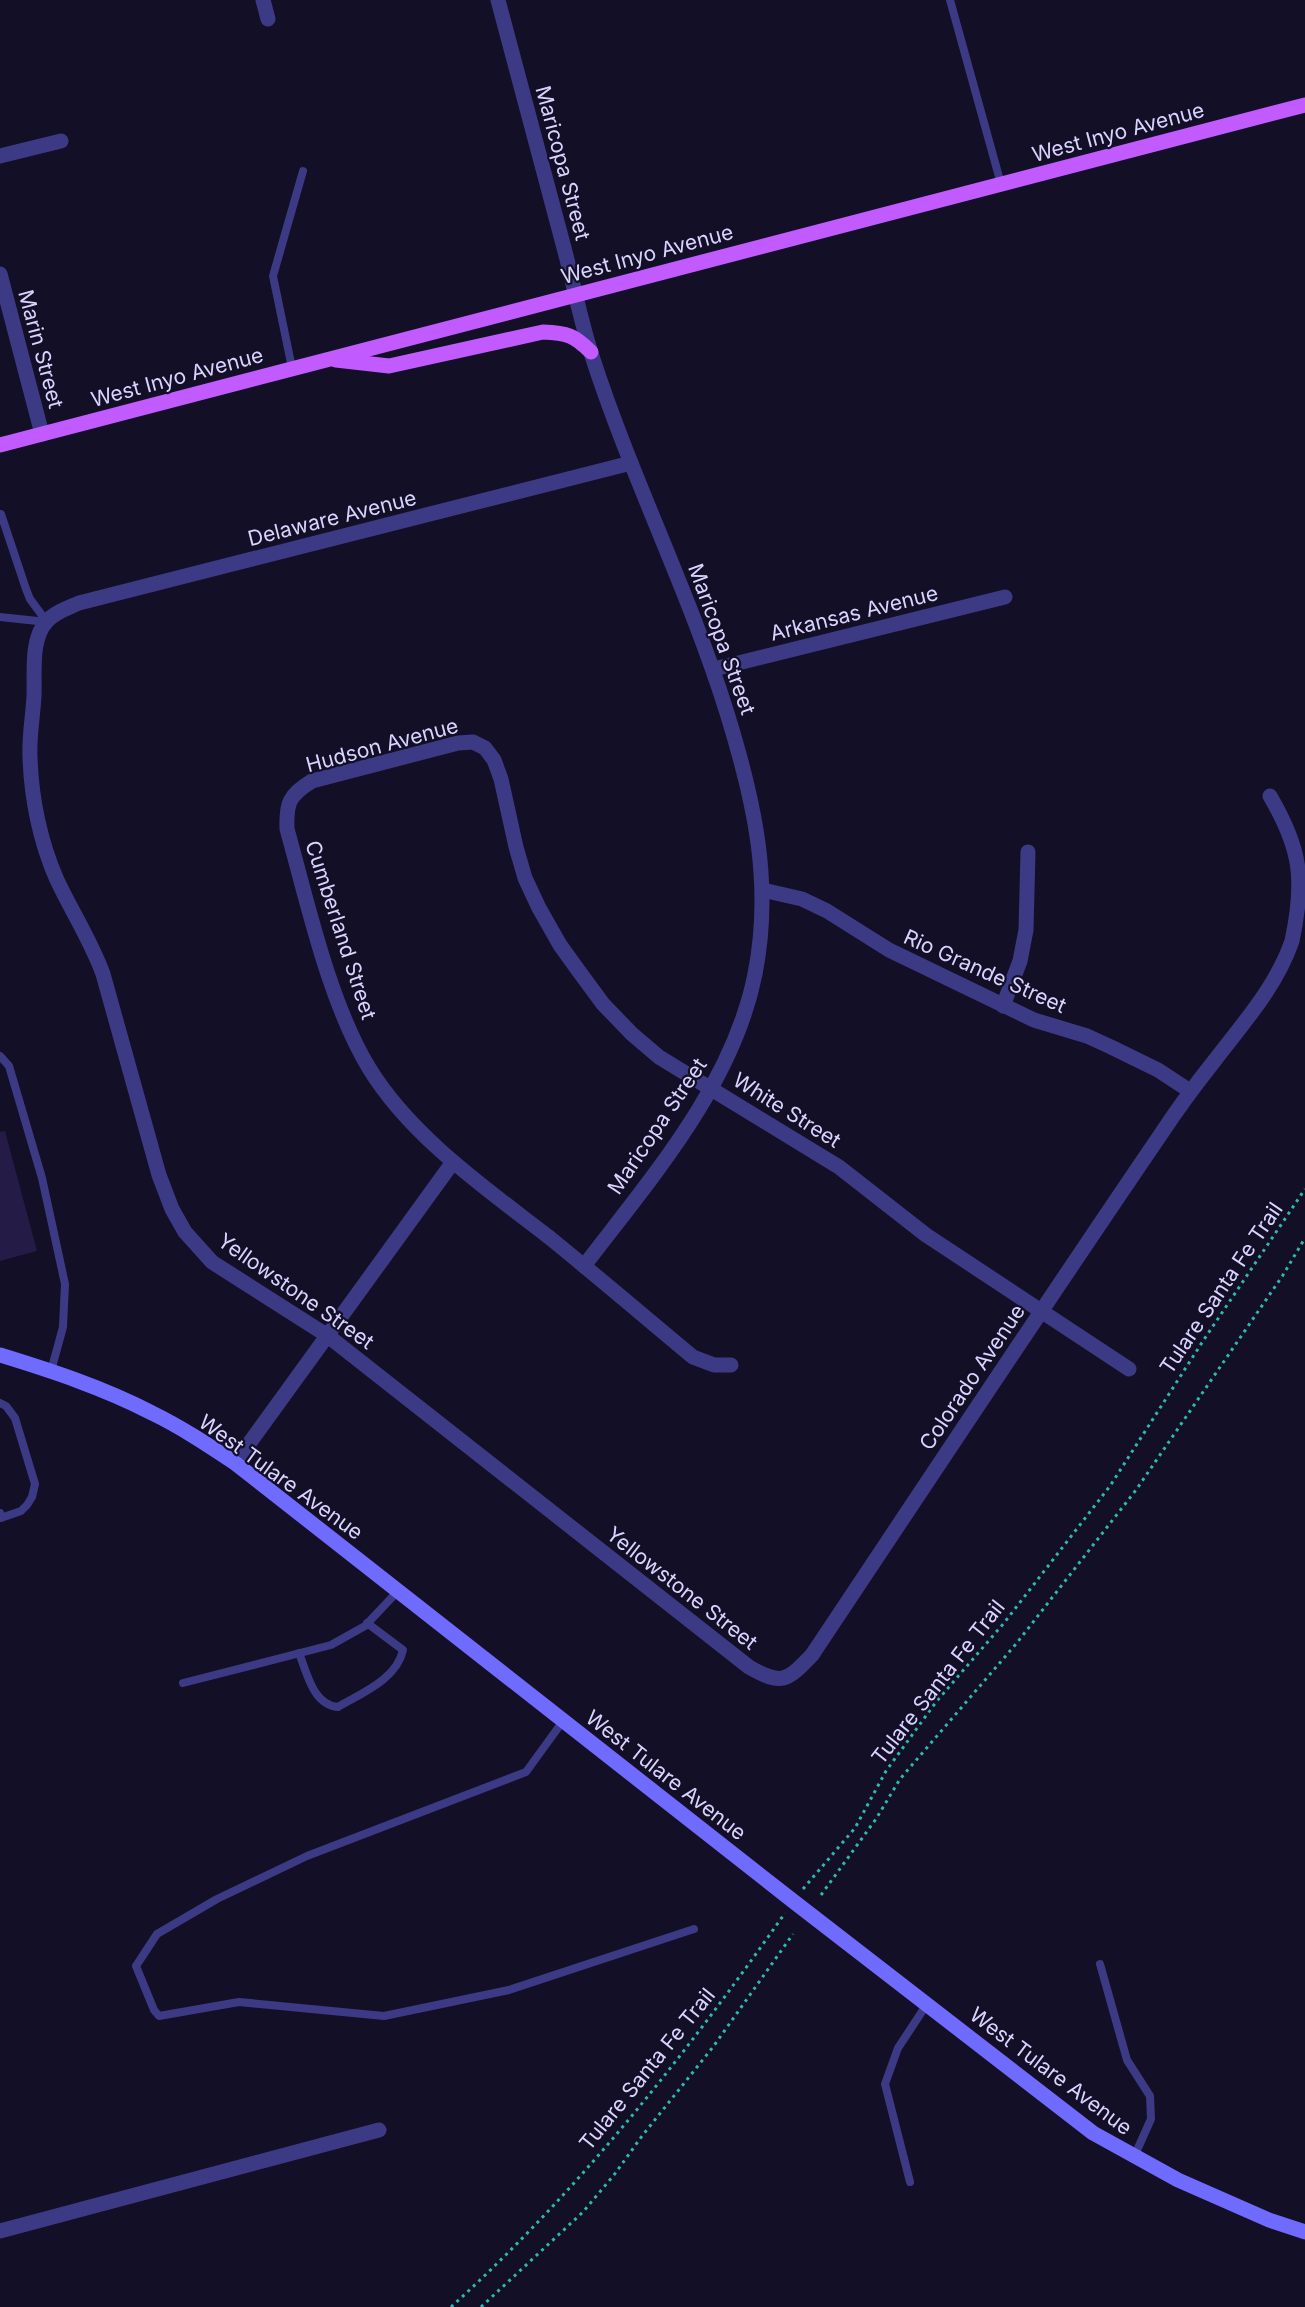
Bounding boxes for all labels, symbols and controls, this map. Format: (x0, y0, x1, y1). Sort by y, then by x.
street label: Maricopa Street (530, 83, 596, 243)
street label: West Inyo Avenue (1029, 97, 1207, 167)
street label: West Inyo Avenue (558, 219, 736, 289)
street label: Marin Street (13, 287, 69, 411)
street label: West Inyo Avenue (88, 342, 266, 412)
street label: Delaware Avenue (245, 485, 419, 551)
street label: Maricopa Street (683, 560, 761, 718)
street label: Arkansas Avenue (767, 580, 941, 646)
street label: Hudson Avenue (303, 713, 461, 777)
street label: Cumberland Street (300, 837, 382, 1023)
street label: Rio Grande Street (900, 924, 1070, 1018)
street label: Maricopa Street (602, 1053, 712, 1199)
street label: White Street (729, 1067, 846, 1153)
street label: Tulare Santa Fe Trail (1154, 1198, 1288, 1378)
street label: Yellowstone Street (213, 1228, 379, 1354)
street label: Colorado Avenue (914, 1299, 1030, 1455)
street label: West Tulare Avenue (194, 1409, 368, 1545)
street label: Yellowstone Street (602, 1521, 763, 1655)
street label: Tulare Santa Fe Trail (866, 1595, 1010, 1769)
street label: West Tulare Avenue (581, 1705, 751, 1845)
street label: Tulare Santa Fe Trail (574, 1983, 720, 2155)
street label: West Tulare Avenue (965, 2002, 1137, 2140)

